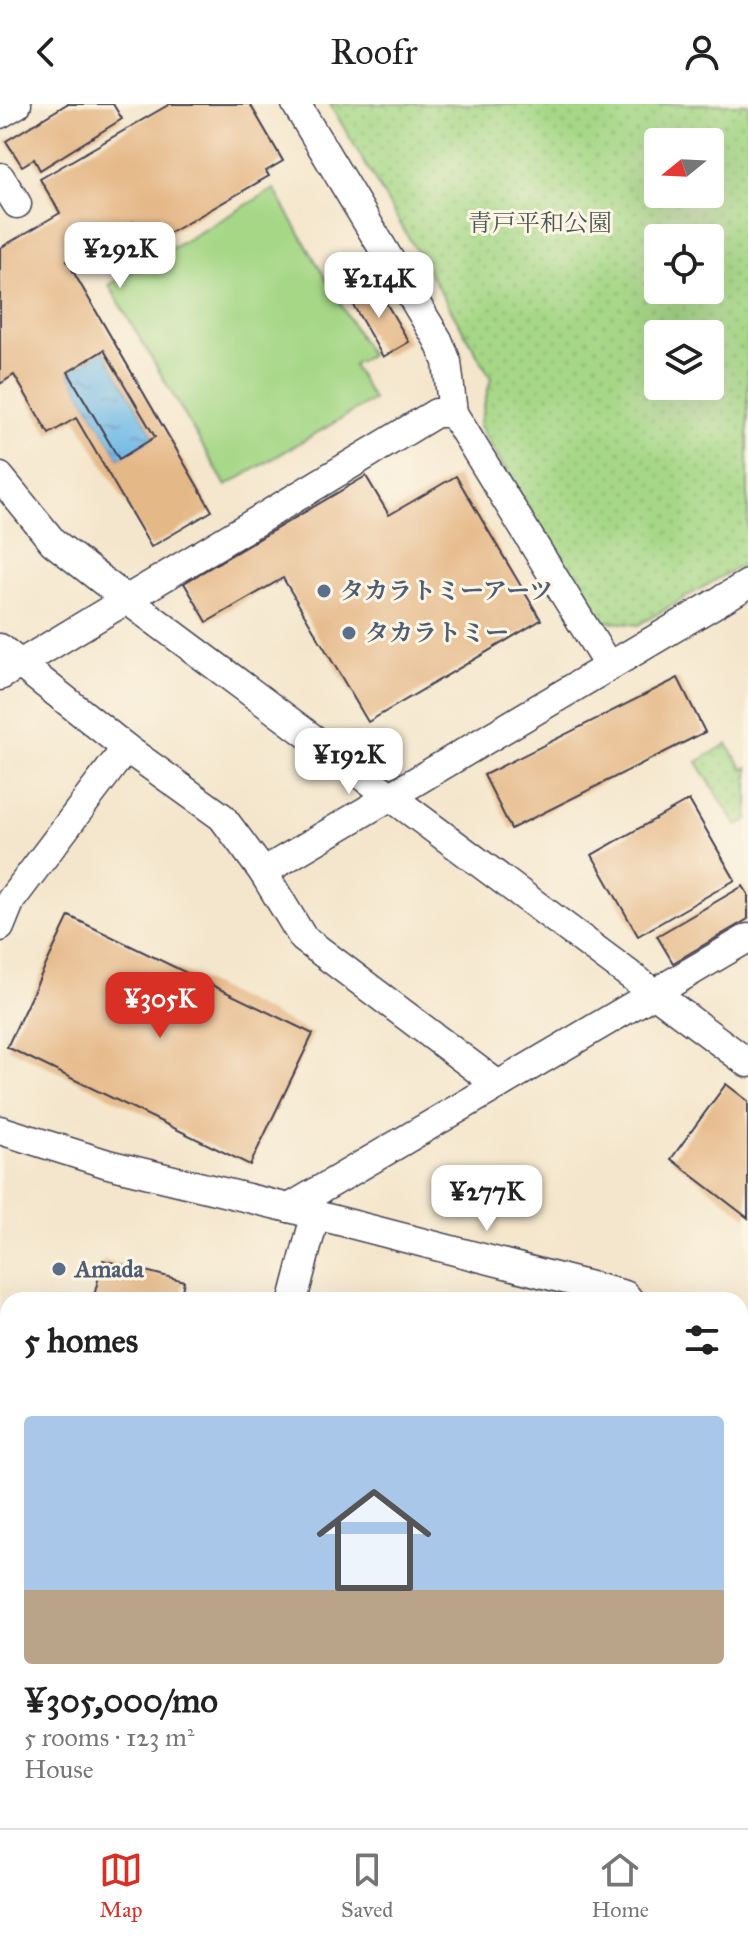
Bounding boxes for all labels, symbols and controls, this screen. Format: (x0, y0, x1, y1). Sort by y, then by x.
icon: back (24, 30, 68, 74)
text: Roofr (330, 30, 418, 74)
icon: person (680, 30, 724, 74)
north arrow (644, 128, 724, 208)
map controls (644, 128, 724, 400)
park label: 青戸平和公園 (468, 208, 612, 238)
pin: ¥292K (64, 222, 176, 290)
button: locate (644, 224, 724, 304)
text: ¥292K (82, 232, 158, 264)
pin: ¥214K (323, 252, 435, 320)
text: ¥214K (342, 262, 416, 294)
button: layers (644, 320, 724, 400)
place label: タカラトミーアーツ (340, 576, 553, 606)
marker: タカラトミーアーツ (315, 582, 333, 600)
place label: タカラトミー (365, 618, 509, 648)
marker: タカラトミー (340, 624, 358, 642)
pin: ¥192K (293, 728, 405, 796)
text: ¥192K (313, 738, 385, 770)
pin: ¥305K (104, 972, 216, 1040)
text: ¥305K (123, 982, 197, 1014)
pin: ¥277K (431, 1165, 543, 1233)
text: ¥277K (449, 1175, 525, 1207)
place label: Amada (73, 1254, 145, 1284)
marker: Amada (50, 1260, 68, 1278)
icon: filters (680, 1318, 724, 1362)
text: 5 homes (24, 1320, 138, 1361)
icon: home (302, 1468, 446, 1612)
text: ¥305,000/mo (24, 1680, 218, 1721)
text: 5 rooms · 123 m² (24, 1721, 195, 1753)
text: House (24, 1753, 94, 1785)
tab: Map (99, 1848, 143, 1923)
tab: Saved (341, 1848, 393, 1923)
tab: Home (591, 1848, 649, 1923)

